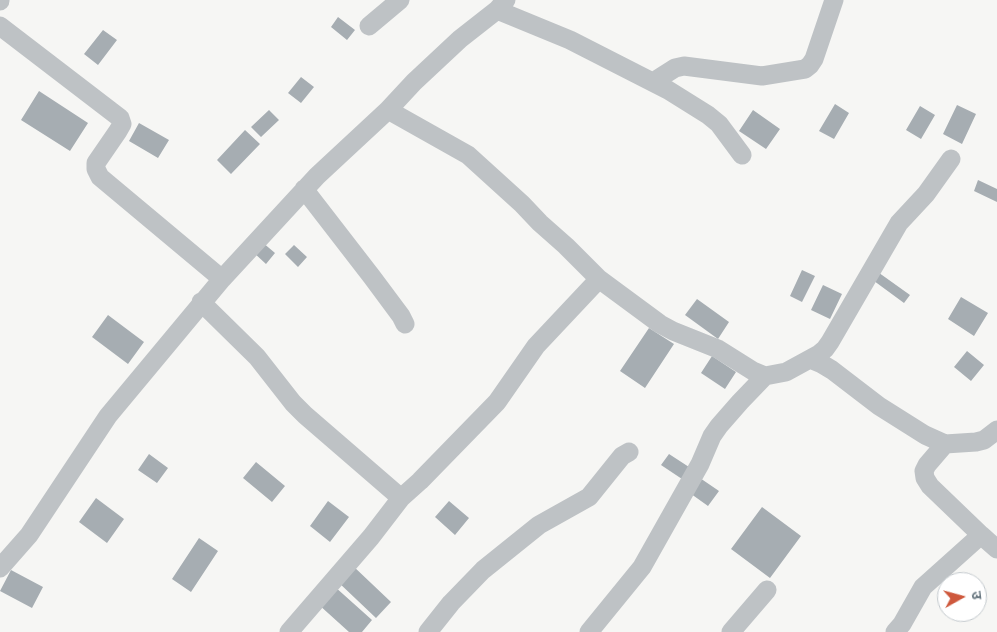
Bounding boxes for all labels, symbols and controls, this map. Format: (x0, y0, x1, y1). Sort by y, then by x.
north arrow (937, 572, 987, 622)
text: उ (967, 590, 985, 600)

